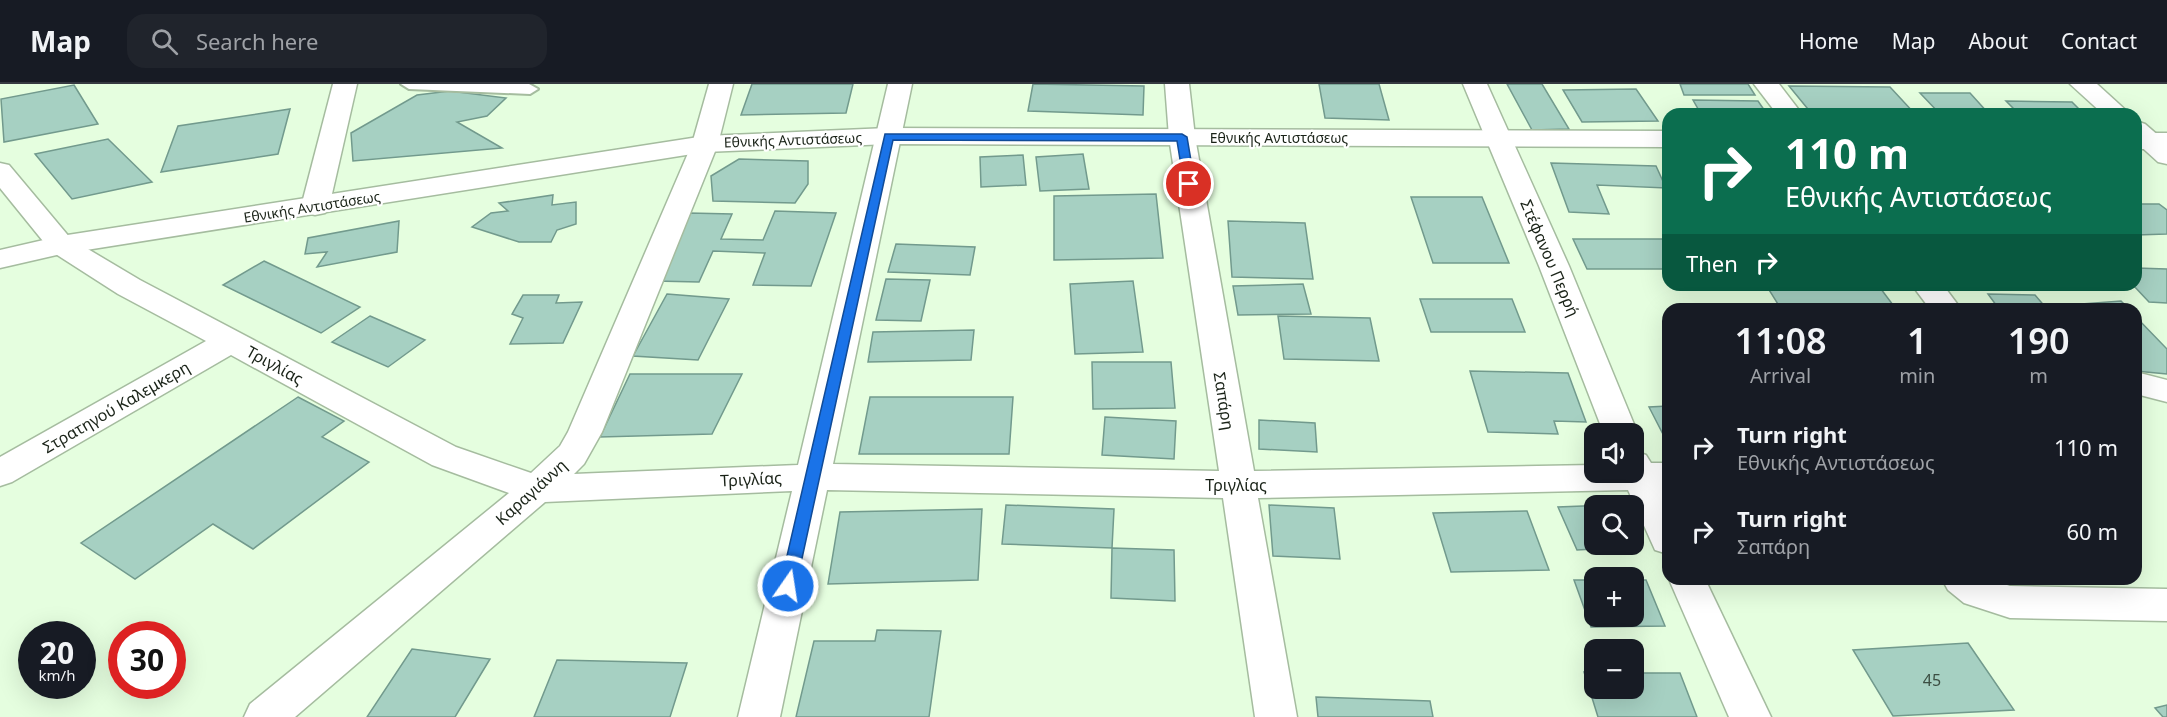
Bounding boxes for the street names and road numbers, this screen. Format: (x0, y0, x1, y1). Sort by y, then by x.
street label: Εθνικής Αντιστάσεως (724, 128, 863, 151)
street label: Εθνικής Αντιστάσεως (1210, 128, 1348, 147)
street label: Εθνικής Αντιστάσεως (242, 186, 382, 227)
street label: Στέφανου Περρή (1515, 196, 1585, 320)
street label: Τριγλίας (243, 340, 307, 390)
street label: Στρατηγού Καλεμκερη (38, 356, 194, 458)
street label: Σαπάρη (1209, 370, 1239, 432)
street label: Καραγιάννη (491, 454, 571, 530)
street label: Τριγλίας (720, 466, 783, 492)
street label: Τριγλίας (1205, 474, 1267, 496)

